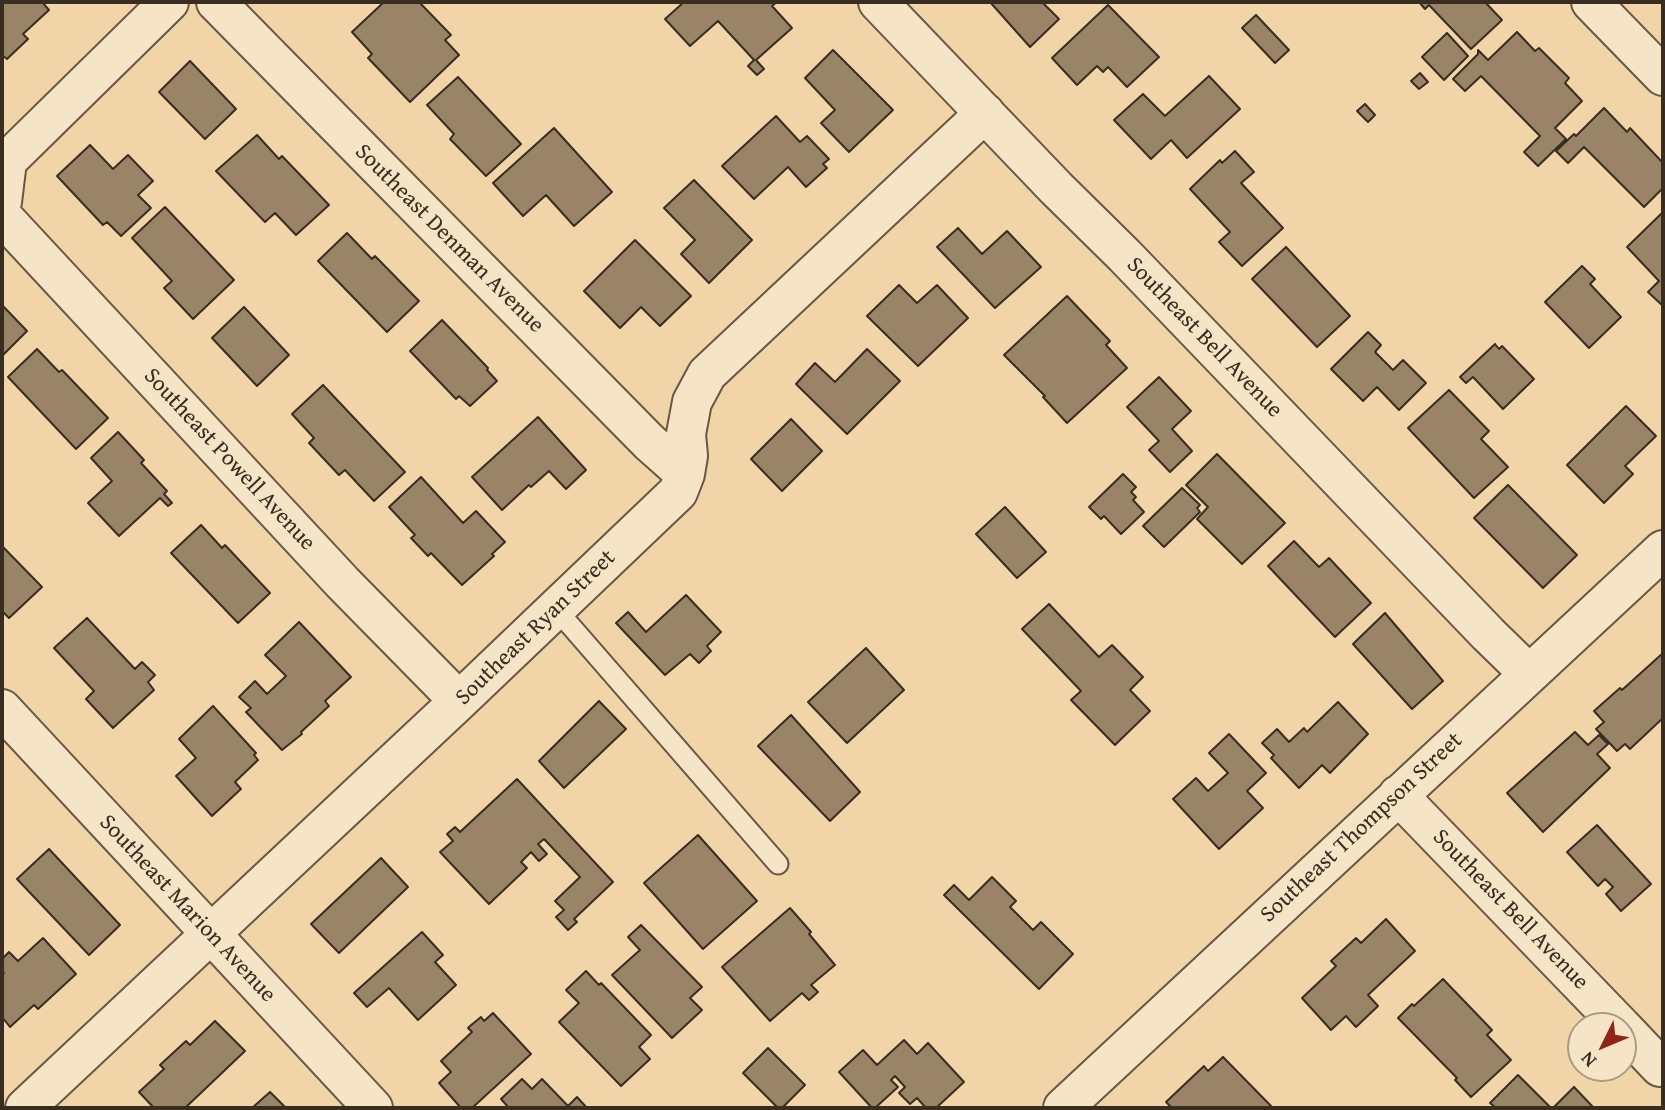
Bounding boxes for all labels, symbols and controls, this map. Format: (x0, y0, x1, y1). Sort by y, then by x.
street label: Southeast Denman Avenue (349, 139, 549, 339)
street label: Southeast Bell Avenue (1120, 252, 1288, 424)
street label: Southeast Powell Avenue (137, 363, 321, 557)
street label: Southeast Ryan Street (450, 545, 622, 711)
street label: Southeast Thompson Street (1255, 727, 1469, 929)
street label: Southeast Marion Avenue (93, 809, 281, 1009)
street label: Southeast Bell Avenue (1426, 824, 1594, 996)
north arrow (1567, 1012, 1637, 1082)
text: N (1574, 1046, 1603, 1074)

